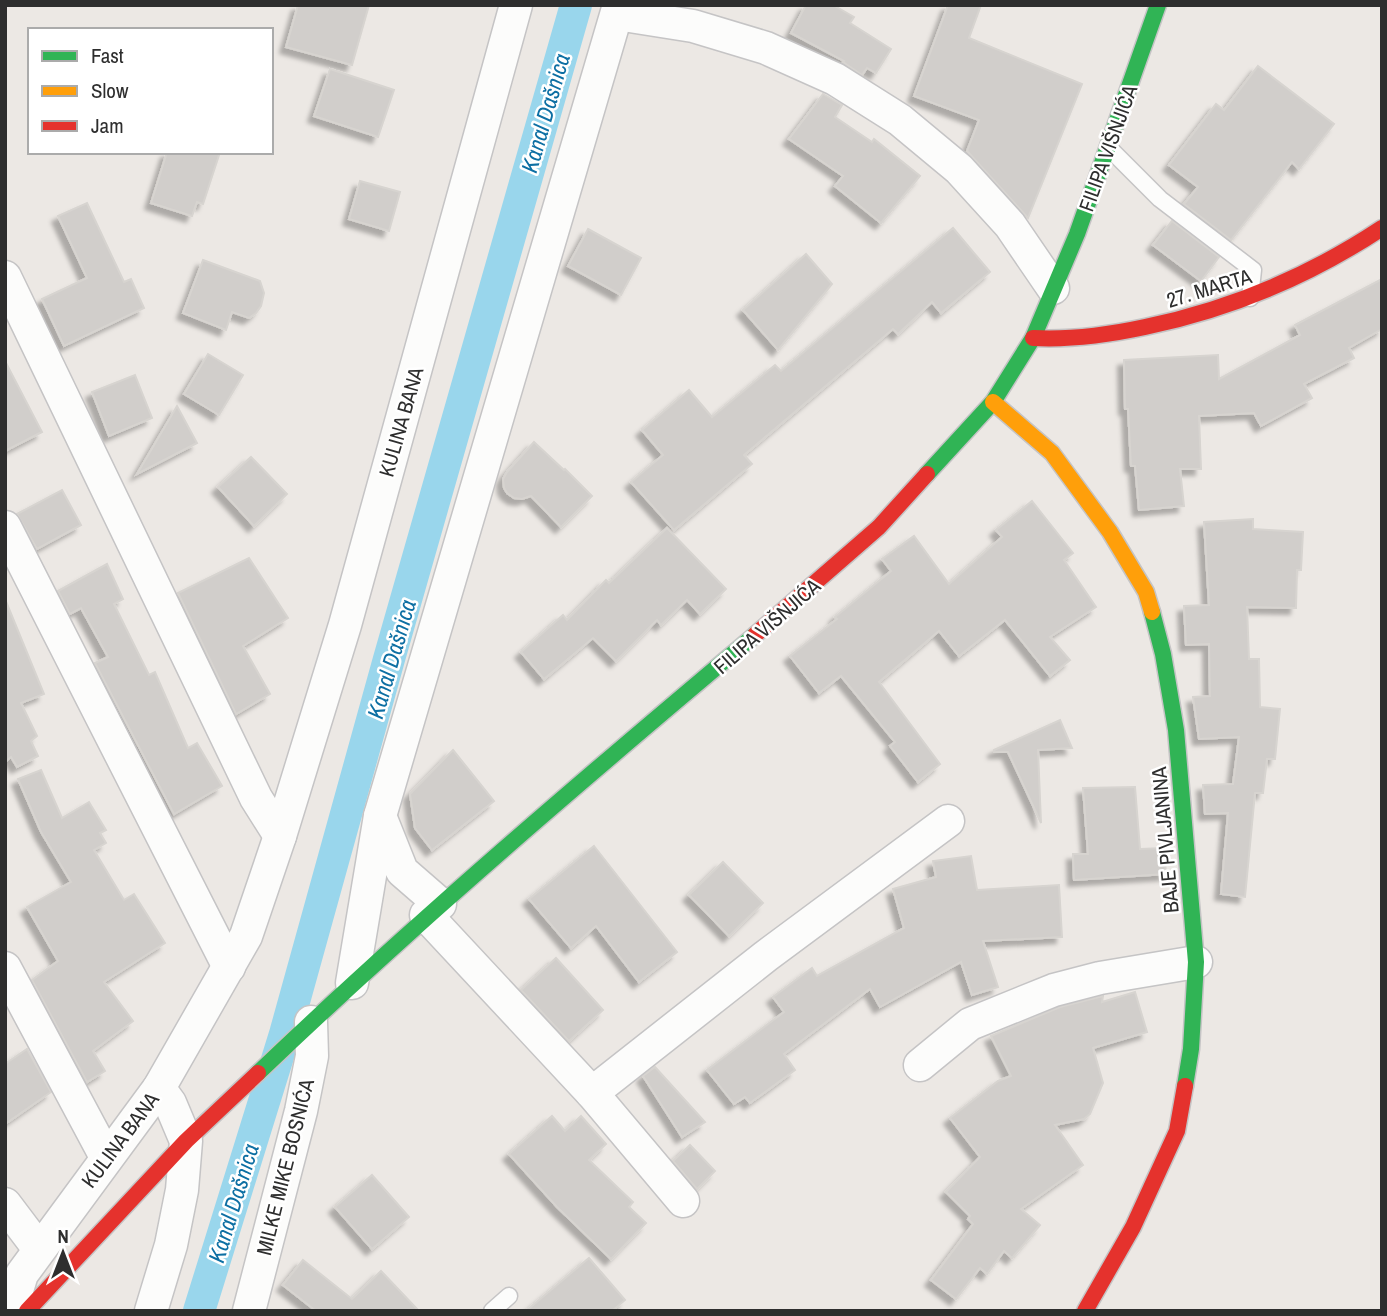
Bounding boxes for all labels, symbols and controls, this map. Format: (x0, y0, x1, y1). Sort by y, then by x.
legend (28, 28, 273, 154)
text: Fast (91, 41, 124, 70)
water label: Kanal Dašnica (513, 50, 577, 176)
text: Slow (91, 76, 129, 105)
street label: FILIPA VIŠNJIĆA (1072, 80, 1144, 215)
text: Jam (91, 111, 124, 140)
street label: 27. MARTA (1163, 261, 1256, 315)
street label: KULINA BANA (371, 363, 431, 480)
street label: FILIPA VIŠNJIĆA (707, 571, 827, 680)
water label: Kanal Dašnica (359, 596, 423, 722)
street label: BAJE PIVLJANINA (1144, 765, 1186, 914)
street label: MILKE MIKE BOSNIĆA (249, 1075, 321, 1258)
street label: KULINA BANA (74, 1086, 166, 1194)
water label: Kanal Dašnica (200, 1140, 266, 1266)
north arrow (28, 1218, 98, 1288)
text: N (57, 1223, 69, 1249)

